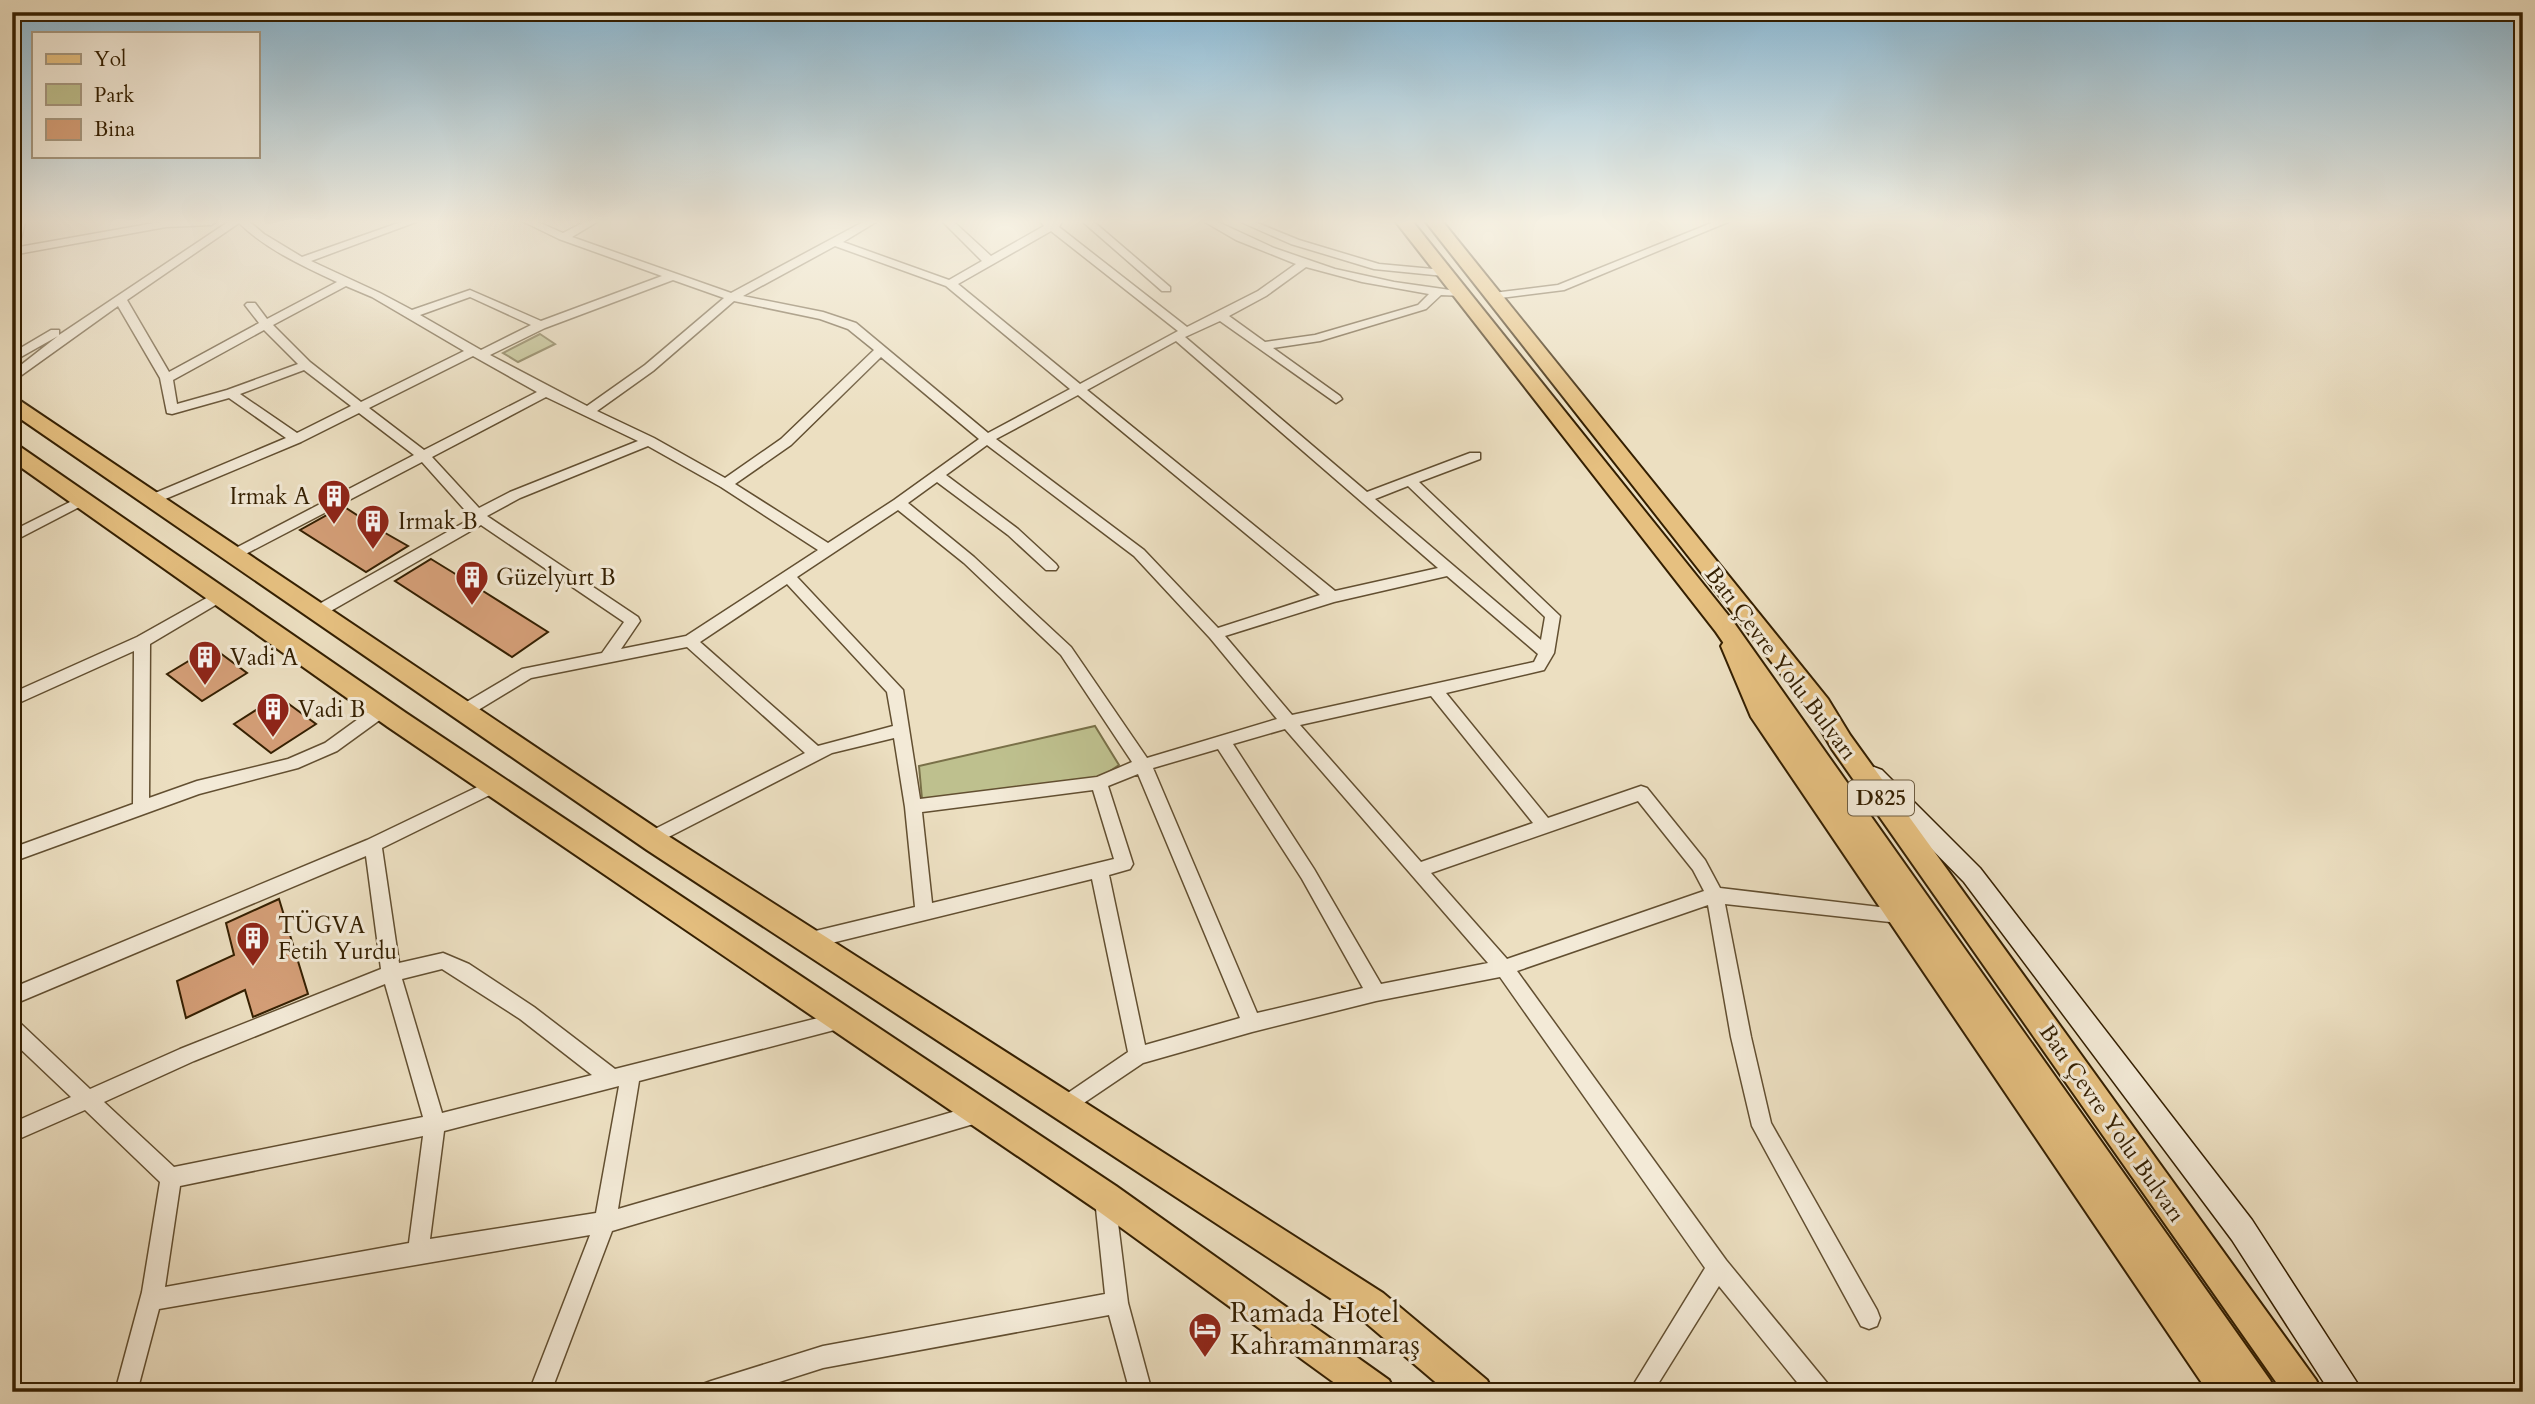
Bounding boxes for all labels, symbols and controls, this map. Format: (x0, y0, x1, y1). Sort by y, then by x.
legend (32, 32, 259, 158)
text: Yol (94, 45, 126, 74)
text: Park (94, 81, 135, 110)
text: Bina (94, 115, 135, 144)
building icon: Irmak A (315, 477, 353, 526)
place label: Irmak A (230, 481, 311, 512)
building icon: Irmak B (354, 502, 392, 551)
place label: Irmak B (398, 506, 478, 537)
building icon: Güzelyurt B (453, 558, 491, 607)
street label: Batı Çevre Yolu Bulvarı (1698, 560, 1864, 766)
place label: Güzelyurt B (496, 562, 616, 593)
building icon: Vadi A (186, 638, 224, 687)
place label: Vadi A (230, 642, 299, 673)
building icon: Vadi B (254, 690, 292, 739)
place label: Vadi B (298, 694, 365, 725)
road number: D825 (1848, 780, 1914, 816)
place label: TÜGVA Fetih Yurdu (278, 910, 397, 967)
building icon: TÜGVA Fetih Yurdu (234, 919, 272, 968)
street label: Batı Çevre Yolu Bulvarı (2032, 1018, 2192, 1228)
place label: Ramada Hotel Kahramanmaraş (1230, 1294, 1420, 1364)
hotel icon: Ramada Hotel Kahramanmaraş (1186, 1310, 1224, 1359)

